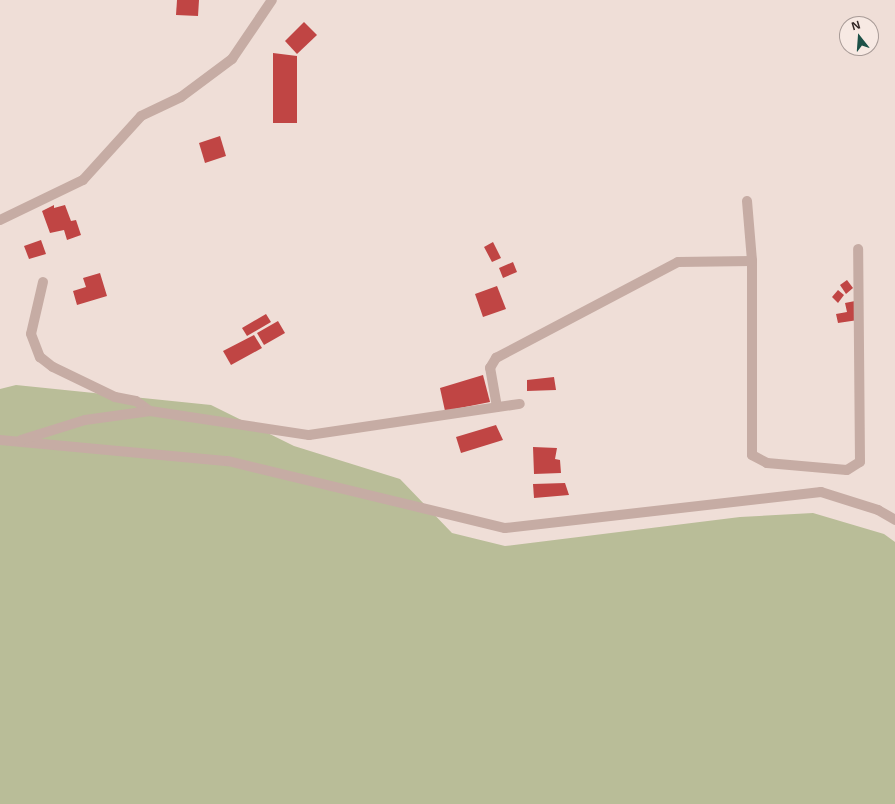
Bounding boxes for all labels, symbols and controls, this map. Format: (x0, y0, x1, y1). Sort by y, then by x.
north arrow (839, 16, 879, 56)
text: N (849, 17, 862, 33)

